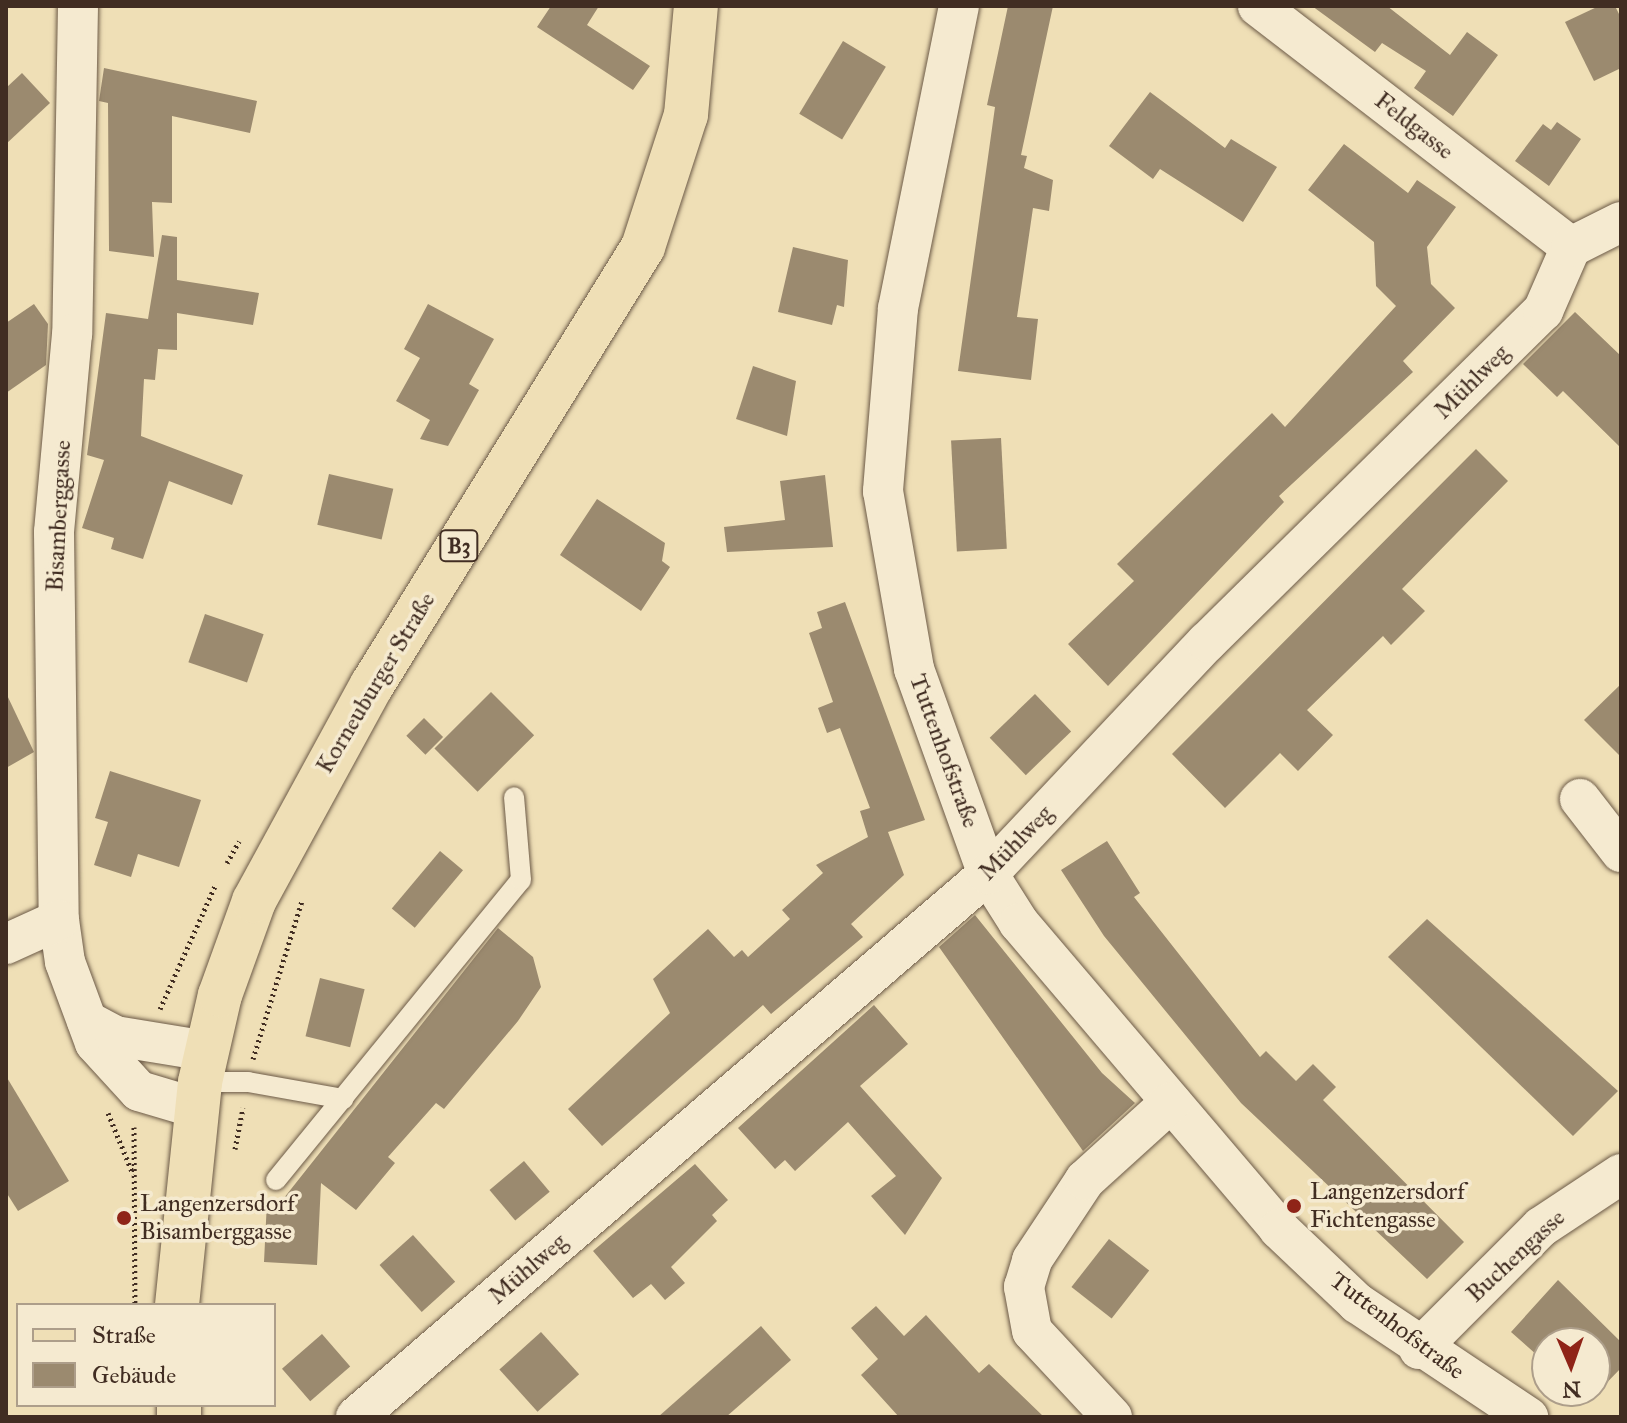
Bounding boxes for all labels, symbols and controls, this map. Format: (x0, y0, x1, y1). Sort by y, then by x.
street label: Feldgasse (1369, 86, 1459, 166)
street label: Mühlweg (1429, 339, 1515, 425)
street label: Bisamberggasse (41, 439, 77, 593)
road number: B3 (439, 528, 479, 564)
street label: Korneuburger Straße (311, 587, 441, 779)
street label: Tuttenhofstraße (903, 670, 985, 832)
street label: Mühlweg (973, 799, 1059, 887)
place label: Langenzersdorf Fichtengasse (1310, 1178, 1465, 1234)
place label: Langenzersdorf Bisamberggasse (140, 1190, 295, 1246)
marker: Langenzersdorf Fichtengasse (1285, 1197, 1303, 1215)
street label: Buchengasse (1461, 1203, 1571, 1309)
marker: Langenzersdorf Bisamberggasse (115, 1209, 133, 1227)
street label: Mühlweg (483, 1227, 573, 1311)
street label: Tuttenhofstraße (1324, 1266, 1470, 1386)
legend (16, 1303, 276, 1407)
text: Straße (92, 1320, 156, 1350)
north arrow (1531, 1327, 1611, 1407)
text: Gebäude (92, 1360, 176, 1390)
text: N (1562, 1376, 1582, 1403)

